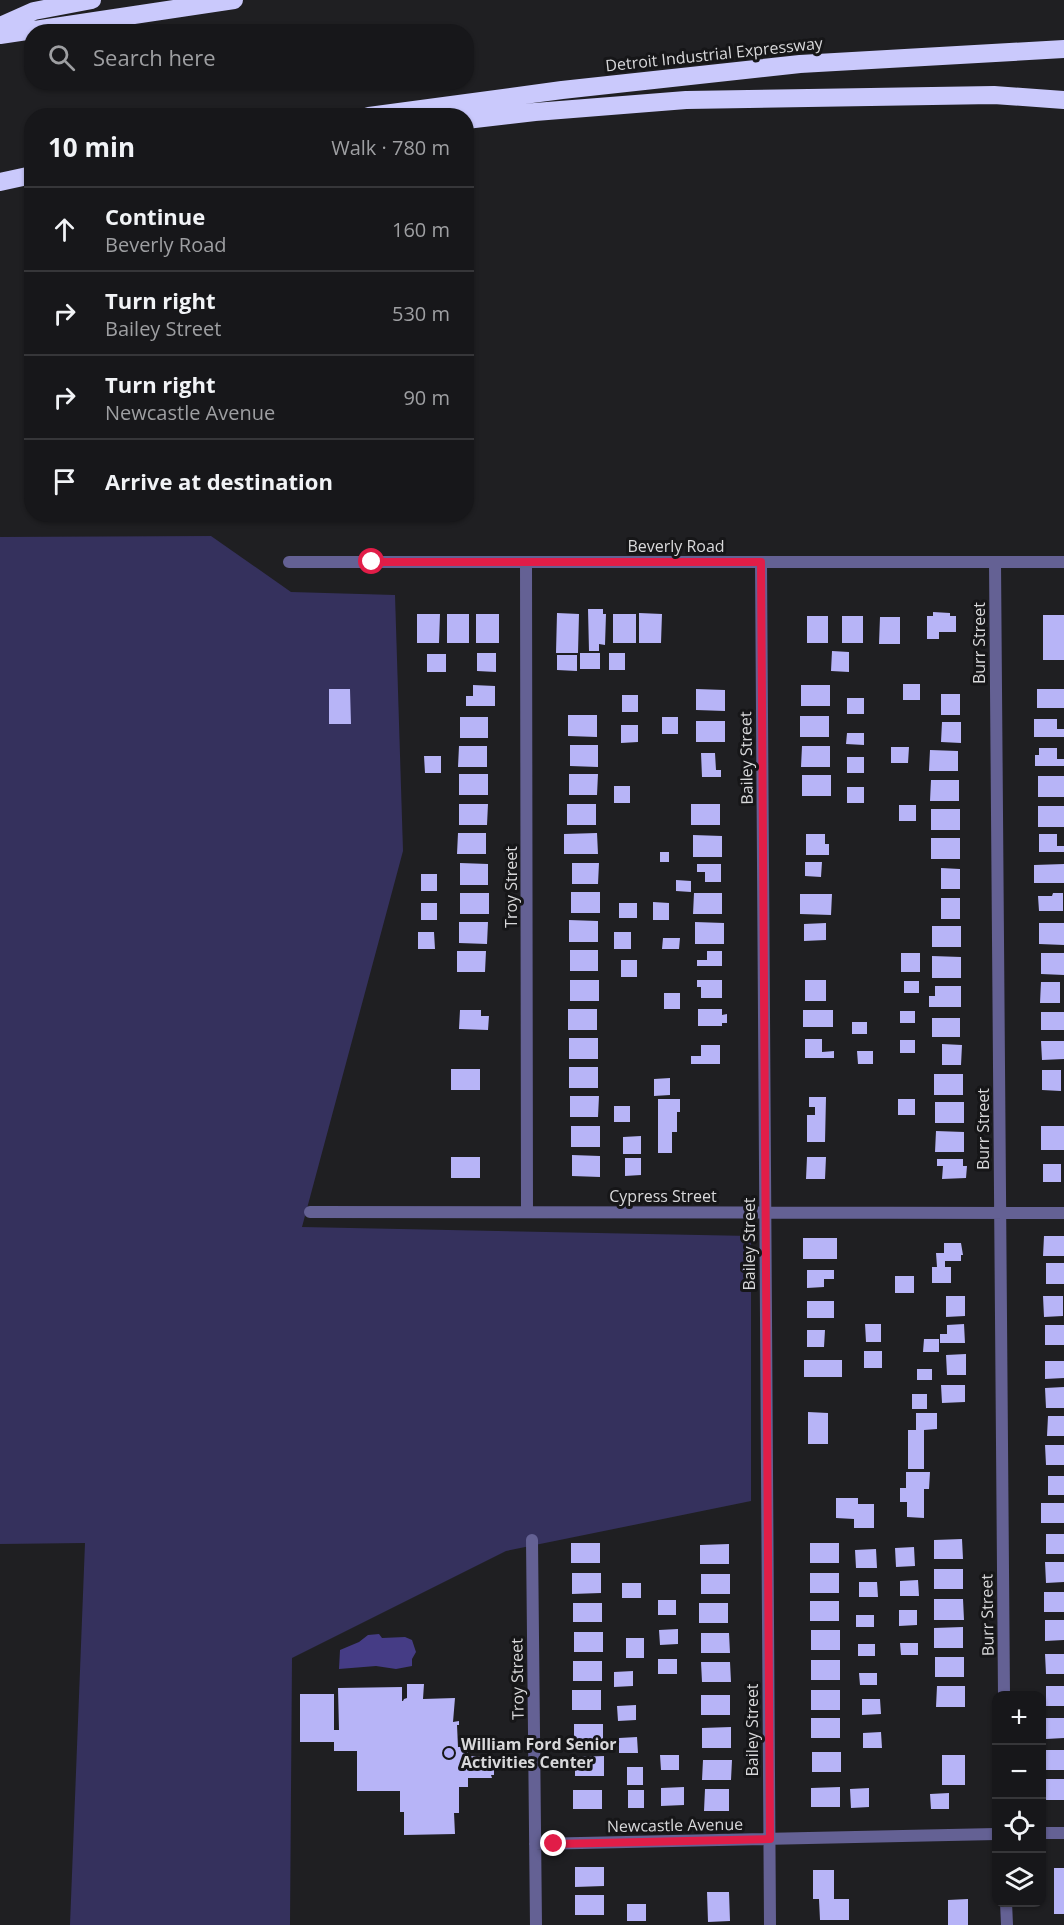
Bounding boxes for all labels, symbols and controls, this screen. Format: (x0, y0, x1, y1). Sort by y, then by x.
search box (24, 24, 474, 90)
street label: Detroit Industrial Expressway (604, 32, 825, 76)
icon: search (45, 41, 78, 74)
text: Search here (93, 42, 216, 72)
text: 10 min (48, 129, 135, 165)
text: Walk · 780 m (331, 134, 450, 161)
text: Continue (105, 201, 205, 231)
icon: ahead (48, 213, 81, 246)
text: 160 m (392, 216, 450, 243)
text: Beverly Road (105, 231, 227, 258)
text: Turn right (105, 285, 216, 315)
icon: right (48, 297, 81, 330)
text: 530 m (392, 300, 450, 327)
text: Bailey Street (105, 315, 221, 342)
text: Turn right (105, 369, 216, 399)
icon: right (48, 381, 81, 414)
text: 90 m (403, 384, 450, 411)
text: Newcastle Avenue (105, 399, 275, 426)
icon: arrive (48, 465, 81, 498)
text: Arrive at destination (105, 466, 333, 496)
street label: Beverly Road (627, 535, 725, 557)
route start (358, 548, 384, 574)
street label: Burr Street (968, 602, 990, 684)
street label: Bailey Street (734, 711, 758, 805)
street label: Troy Street (500, 846, 522, 928)
street label: Burr Street (972, 1088, 994, 1170)
street label: Cypress Street (609, 1185, 717, 1207)
street label: Bailey Street (738, 1197, 760, 1291)
street label: Burr Street (975, 1573, 999, 1656)
street label: Troy Street (505, 1638, 529, 1720)
street label: Bailey Street (741, 1683, 763, 1777)
map controls (992, 1691, 1046, 1907)
button: + (992, 1691, 1046, 1745)
place label: William Ford Senior Activities Center (461, 1733, 617, 1773)
button: − (992, 1745, 1046, 1799)
marker: William Ford Senior Activities Center (442, 1746, 456, 1760)
button: locate (992, 1799, 1046, 1853)
street label: Newcastle Avenue (607, 1813, 743, 1837)
route end (540, 1830, 566, 1856)
button: layers (992, 1853, 1046, 1907)

